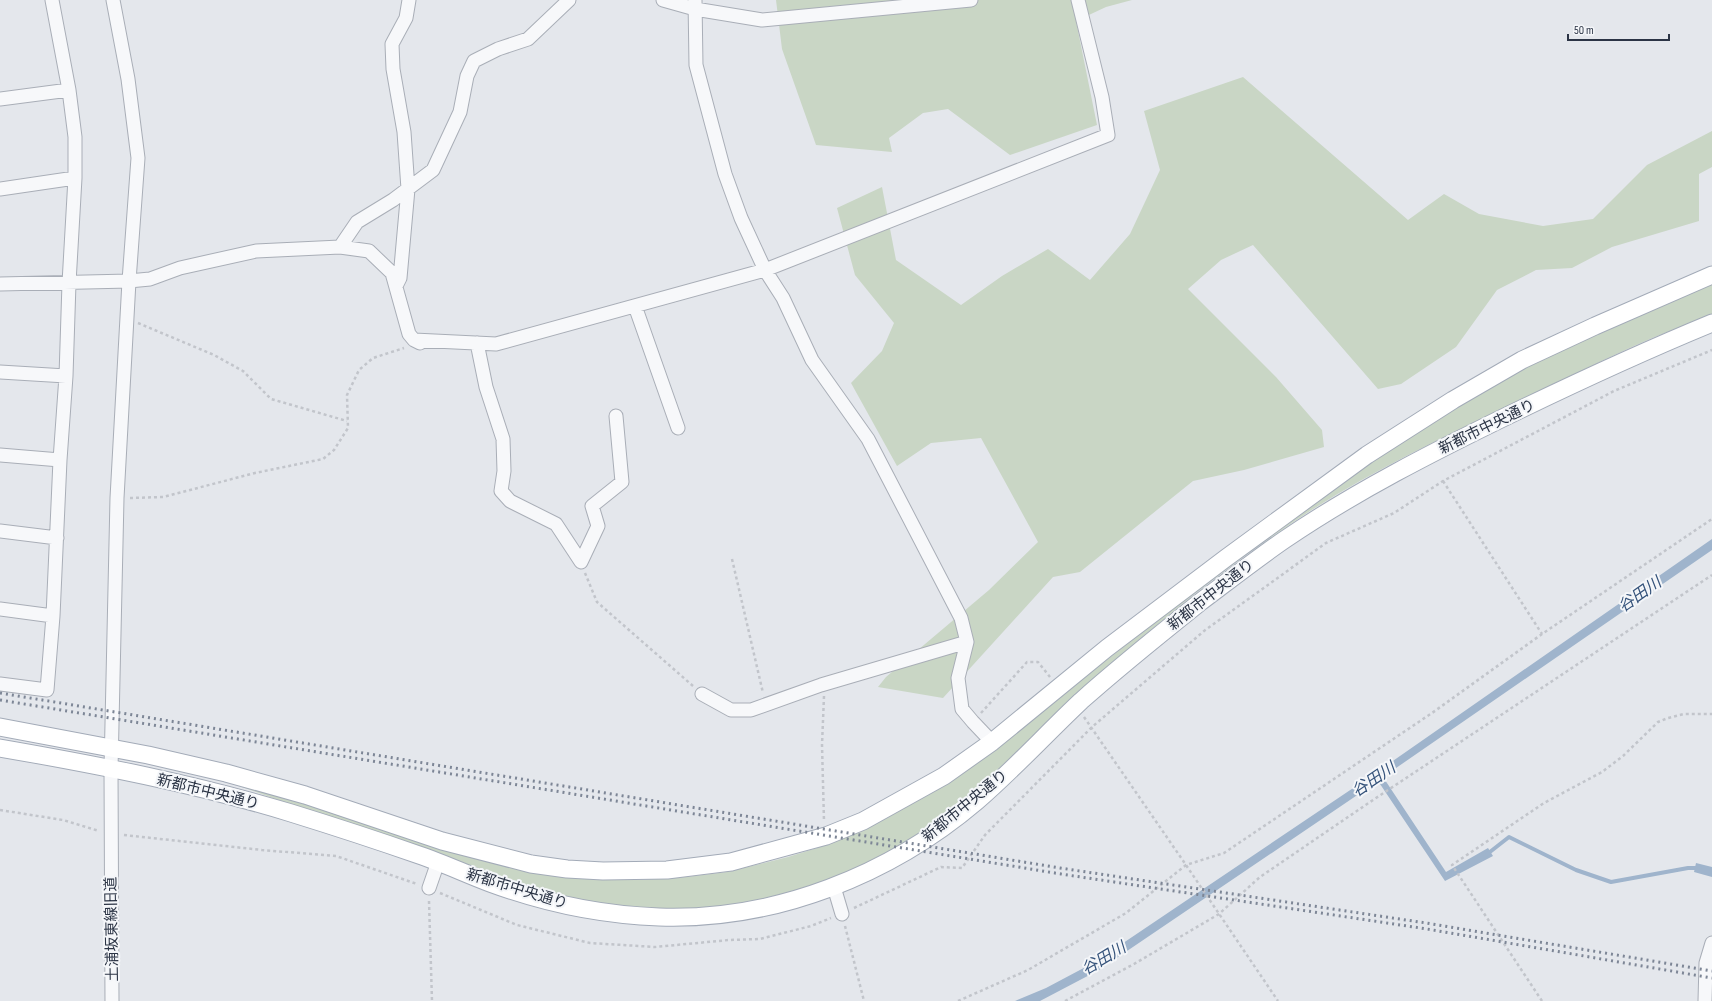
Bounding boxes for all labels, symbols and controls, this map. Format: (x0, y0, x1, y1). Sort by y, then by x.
scale bar (1568, 16, 1669, 42)
text: 50 m (1574, 23, 1594, 38)
street label: 新都市中央通り (1436, 395, 1538, 459)
street label: 新都市中央通り (1164, 555, 1258, 635)
water label: 谷田川 (1615, 572, 1667, 617)
water label: 谷田川 (1349, 758, 1401, 801)
street label: 新都市中央通り (918, 766, 1012, 846)
street label: 新都市中央通り (155, 770, 261, 814)
street label: 新都市中央通り (464, 865, 570, 913)
street label: 土浦坂東線旧道 (102, 876, 122, 982)
water label: 谷田川 (1079, 937, 1131, 980)

